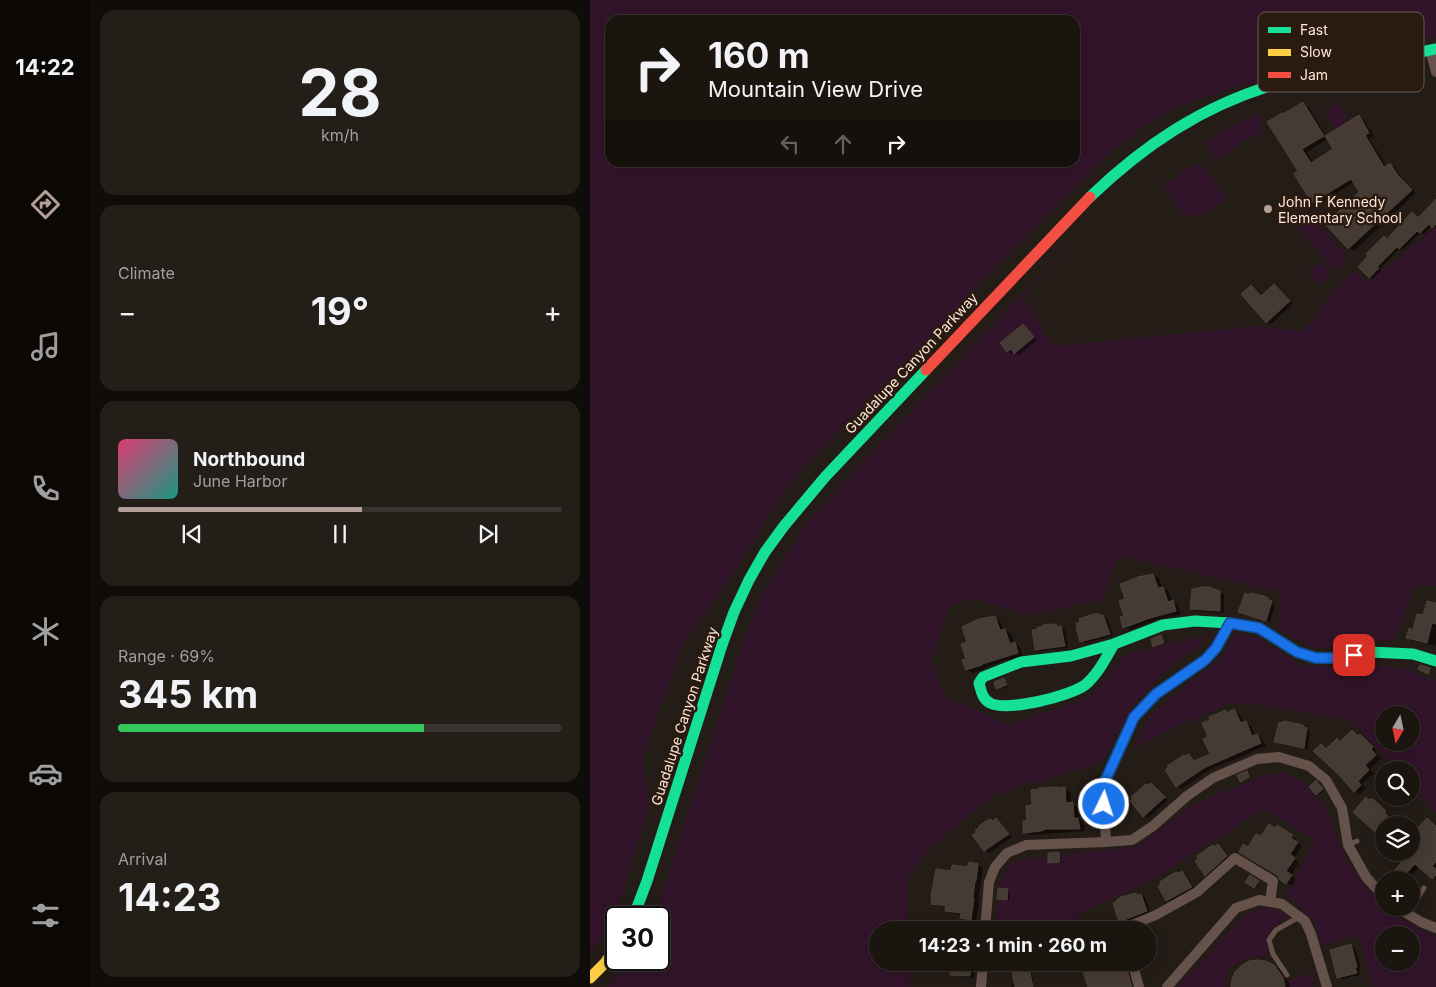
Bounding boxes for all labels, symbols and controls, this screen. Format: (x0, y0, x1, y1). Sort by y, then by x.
legend (1258, 12, 1424, 92)
text: Fast (1300, 21, 1328, 38)
text: 160 m (708, 34, 810, 76)
icon: right (625, 35, 690, 100)
text: Slow (1300, 43, 1332, 60)
text: 28 (298, 53, 382, 132)
text: 14:22 (15, 54, 75, 80)
text: Jam (1300, 66, 1328, 83)
text: Mountain View Drive (708, 76, 923, 102)
text: km/h (321, 125, 359, 145)
icon: left (776, 130, 804, 158)
icon: ahead (829, 130, 857, 158)
icon: right (882, 130, 910, 158)
icon: directions (28, 187, 63, 222)
place label: John F Kennedy Elementary School (1278, 193, 1402, 226)
marker: John F Kennedy Elementary School (1262, 203, 1274, 215)
text: Climate (118, 263, 175, 283)
text: 19° (311, 288, 369, 334)
street label: Guadalupe Canyon Parkway (841, 289, 981, 437)
text: − (118, 295, 137, 329)
text: + (543, 295, 562, 329)
icon: music (28, 329, 63, 364)
text: Northbound (193, 448, 305, 471)
icon: phone (28, 471, 63, 506)
text: June Harbor (193, 471, 287, 491)
icon: previous (178, 520, 206, 548)
icon: pause (326, 520, 354, 548)
icon: next (474, 520, 502, 548)
icon: climate (28, 614, 63, 649)
street label: Guadalupe Canyon Parkway (647, 624, 721, 807)
pin (1333, 634, 1375, 676)
icon: arrive (1340, 641, 1368, 669)
text: Range · 69% (118, 646, 215, 666)
text: 345 km (118, 671, 258, 717)
north arrow (1375, 706, 1420, 751)
map controls (1375, 706, 1420, 971)
icon: car (28, 756, 63, 791)
button: search (1375, 761, 1420, 806)
position arrow (1077, 777, 1129, 829)
button: layers (1375, 816, 1420, 861)
text: Arrival (118, 849, 167, 869)
button: + (1375, 871, 1420, 916)
text: 14:23 (118, 874, 221, 920)
icon: filters (28, 898, 63, 933)
speed limit sign: 30 (605, 906, 670, 971)
button: − (1375, 926, 1420, 971)
text: 14:23 · 1 min · 260 m (919, 934, 1107, 957)

